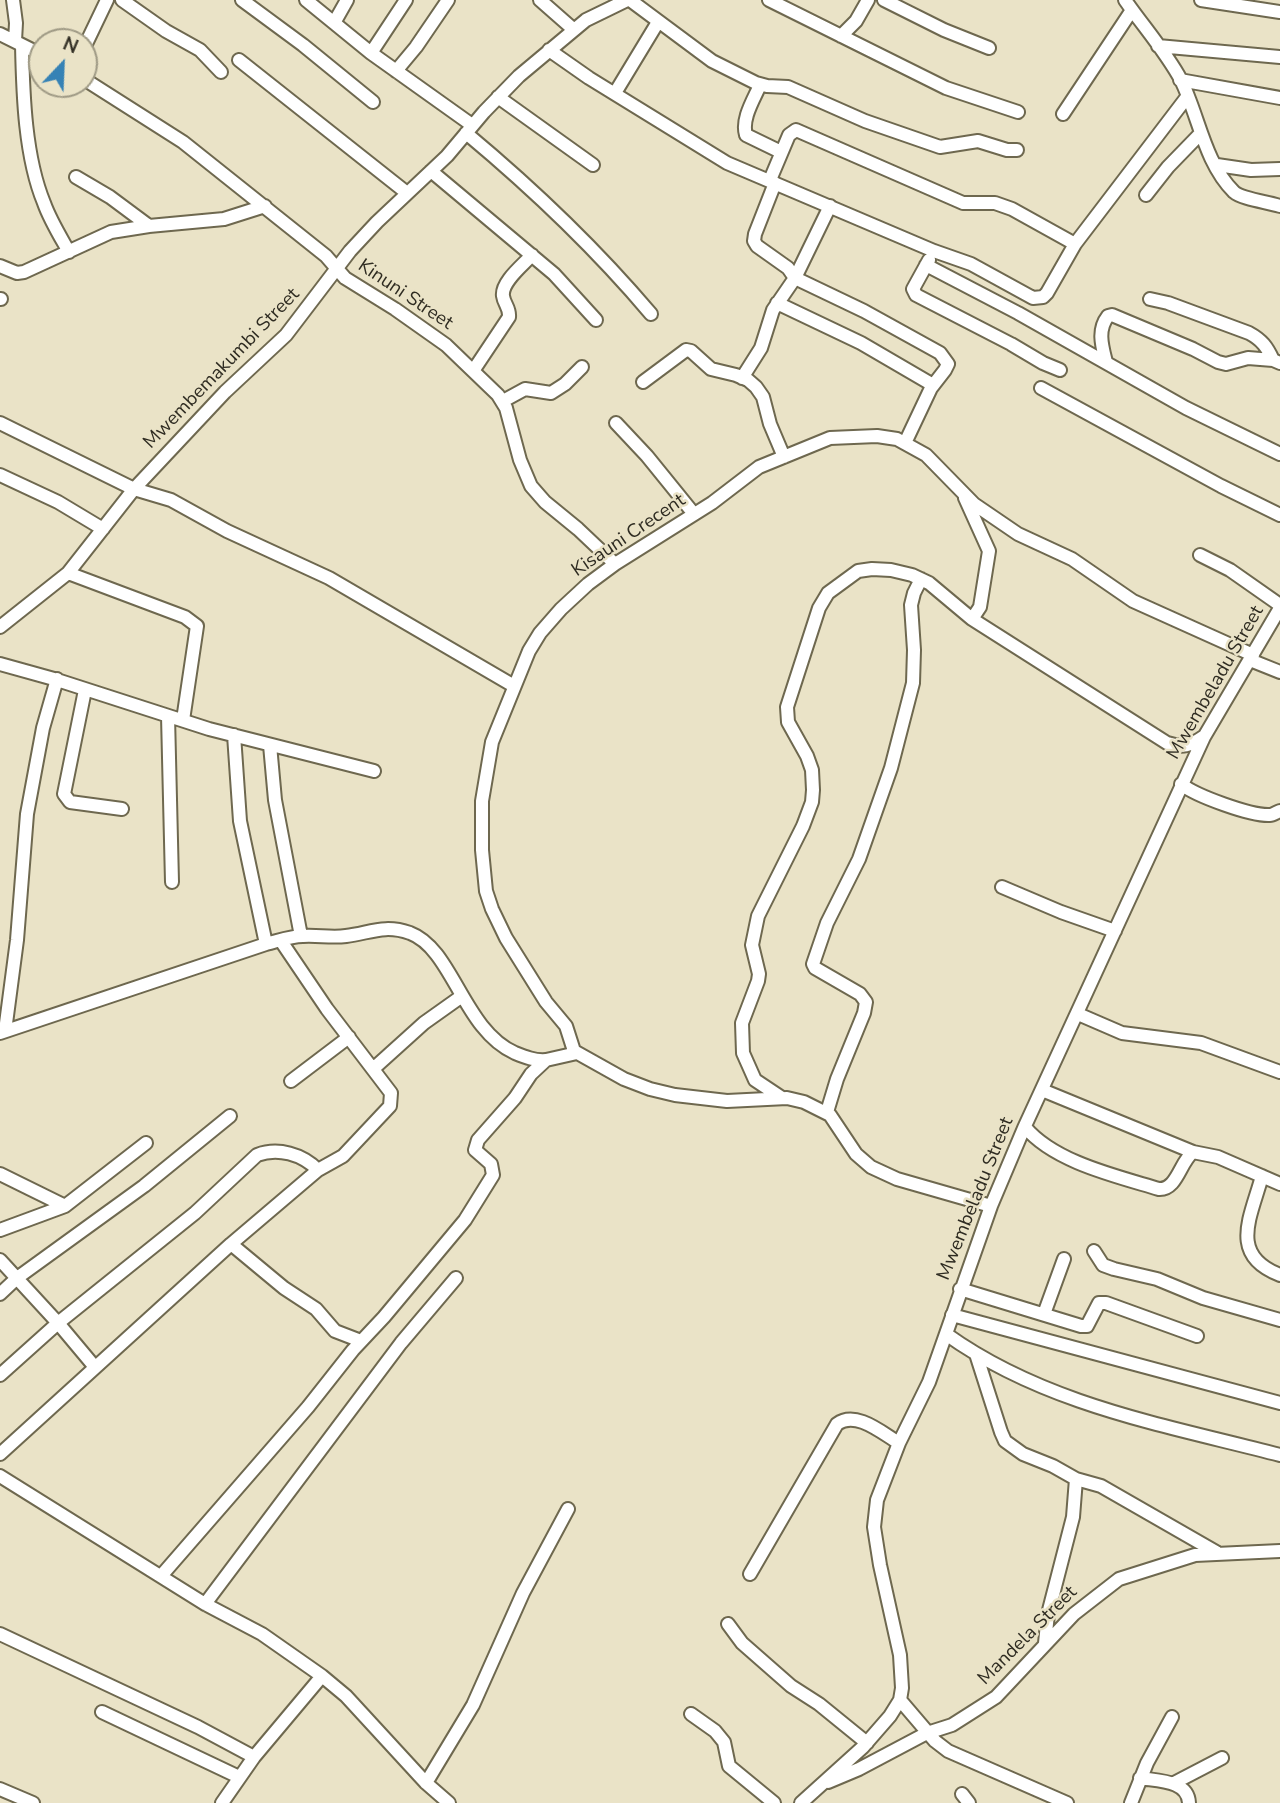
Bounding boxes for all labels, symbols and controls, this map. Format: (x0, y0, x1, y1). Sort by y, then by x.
north arrow (28, 28, 98, 98)
text: N (59, 31, 82, 60)
street label: Kinuni Street (353, 255, 457, 335)
street label: Mwembemakumbi Street (139, 284, 305, 454)
street label: Kisauni Crecent (568, 490, 690, 582)
street label: Mwembeladu Street (1163, 602, 1269, 764)
street label: Mwembeladu Street (933, 1114, 1019, 1284)
street label: Mandela Street (974, 1582, 1082, 1690)

